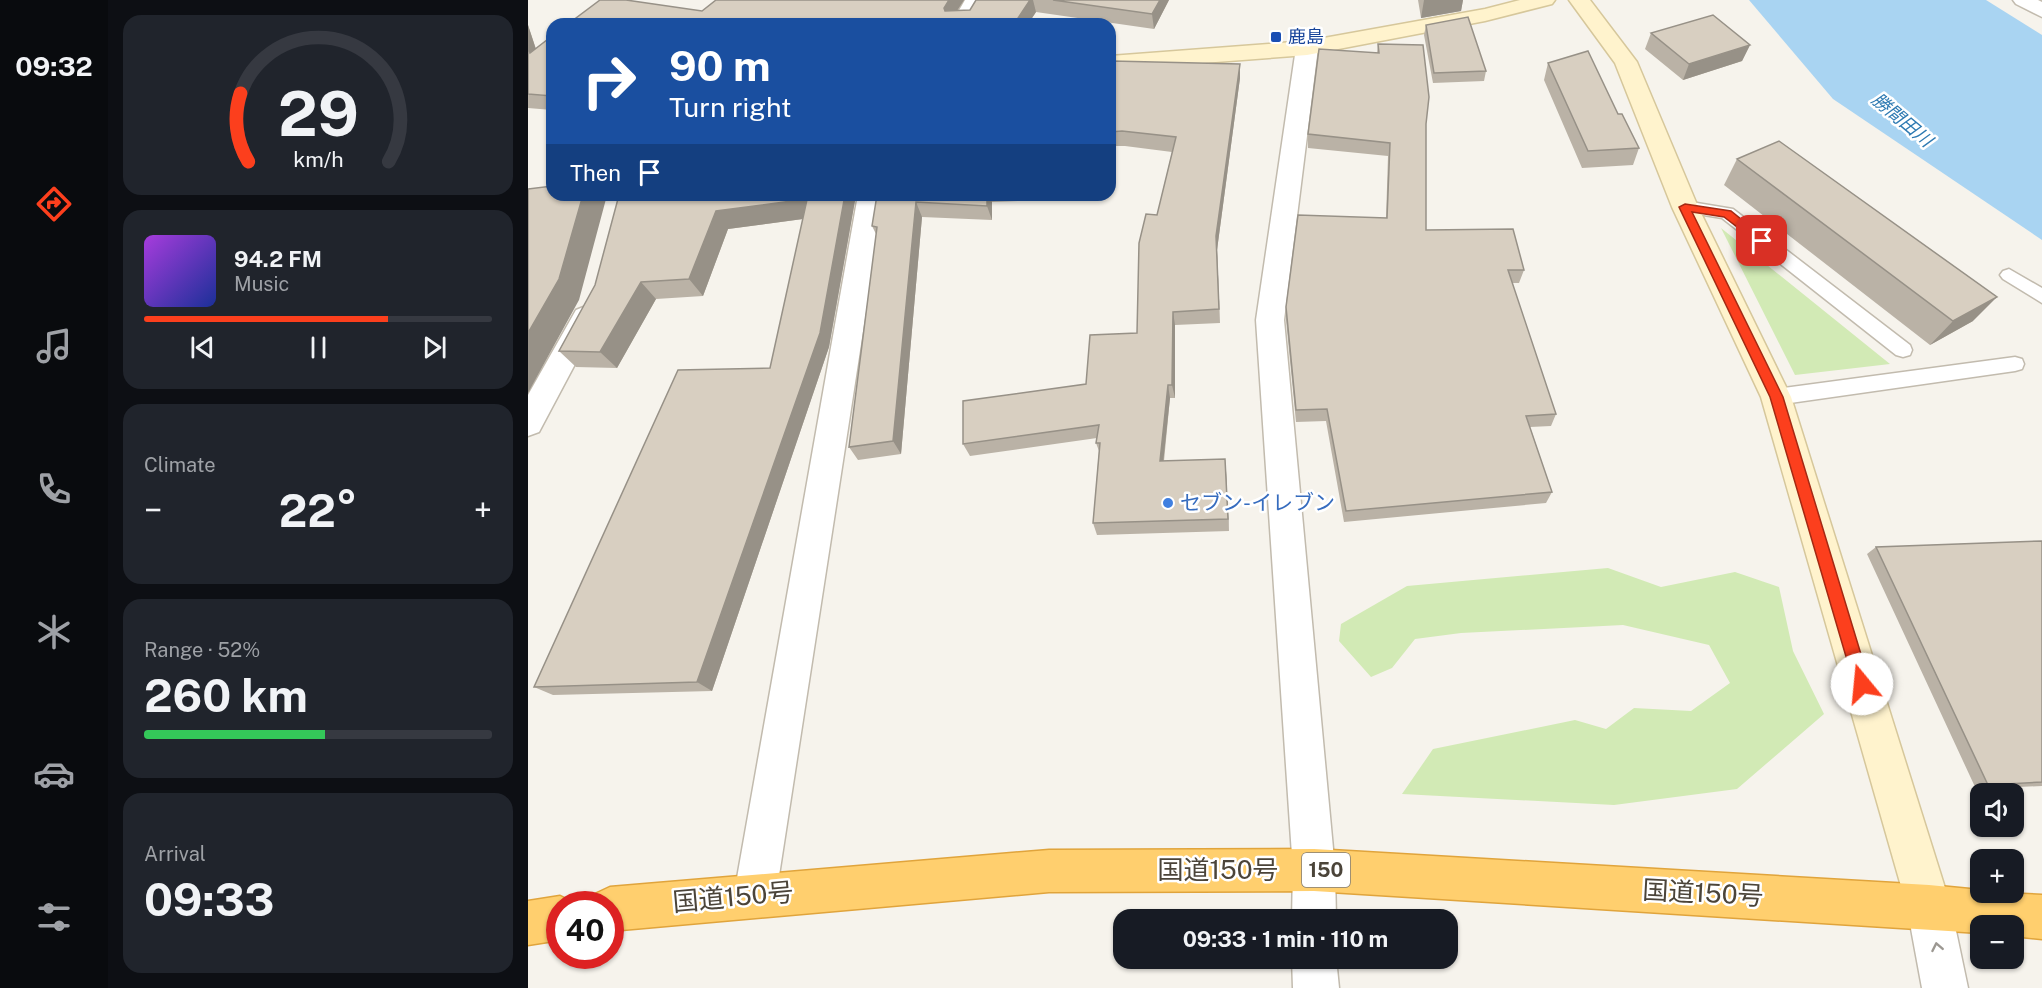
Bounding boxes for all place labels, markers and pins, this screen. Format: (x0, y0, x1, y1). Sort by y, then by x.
place label: 鹿島 (1288, 26, 1324, 47)
marker: 鹿島 (1269, 30, 1283, 44)
pin (1736, 215, 1787, 266)
place label: セブン-イレブン (1180, 490, 1335, 515)
marker: セブン-イレブン (1161, 496, 1175, 510)

